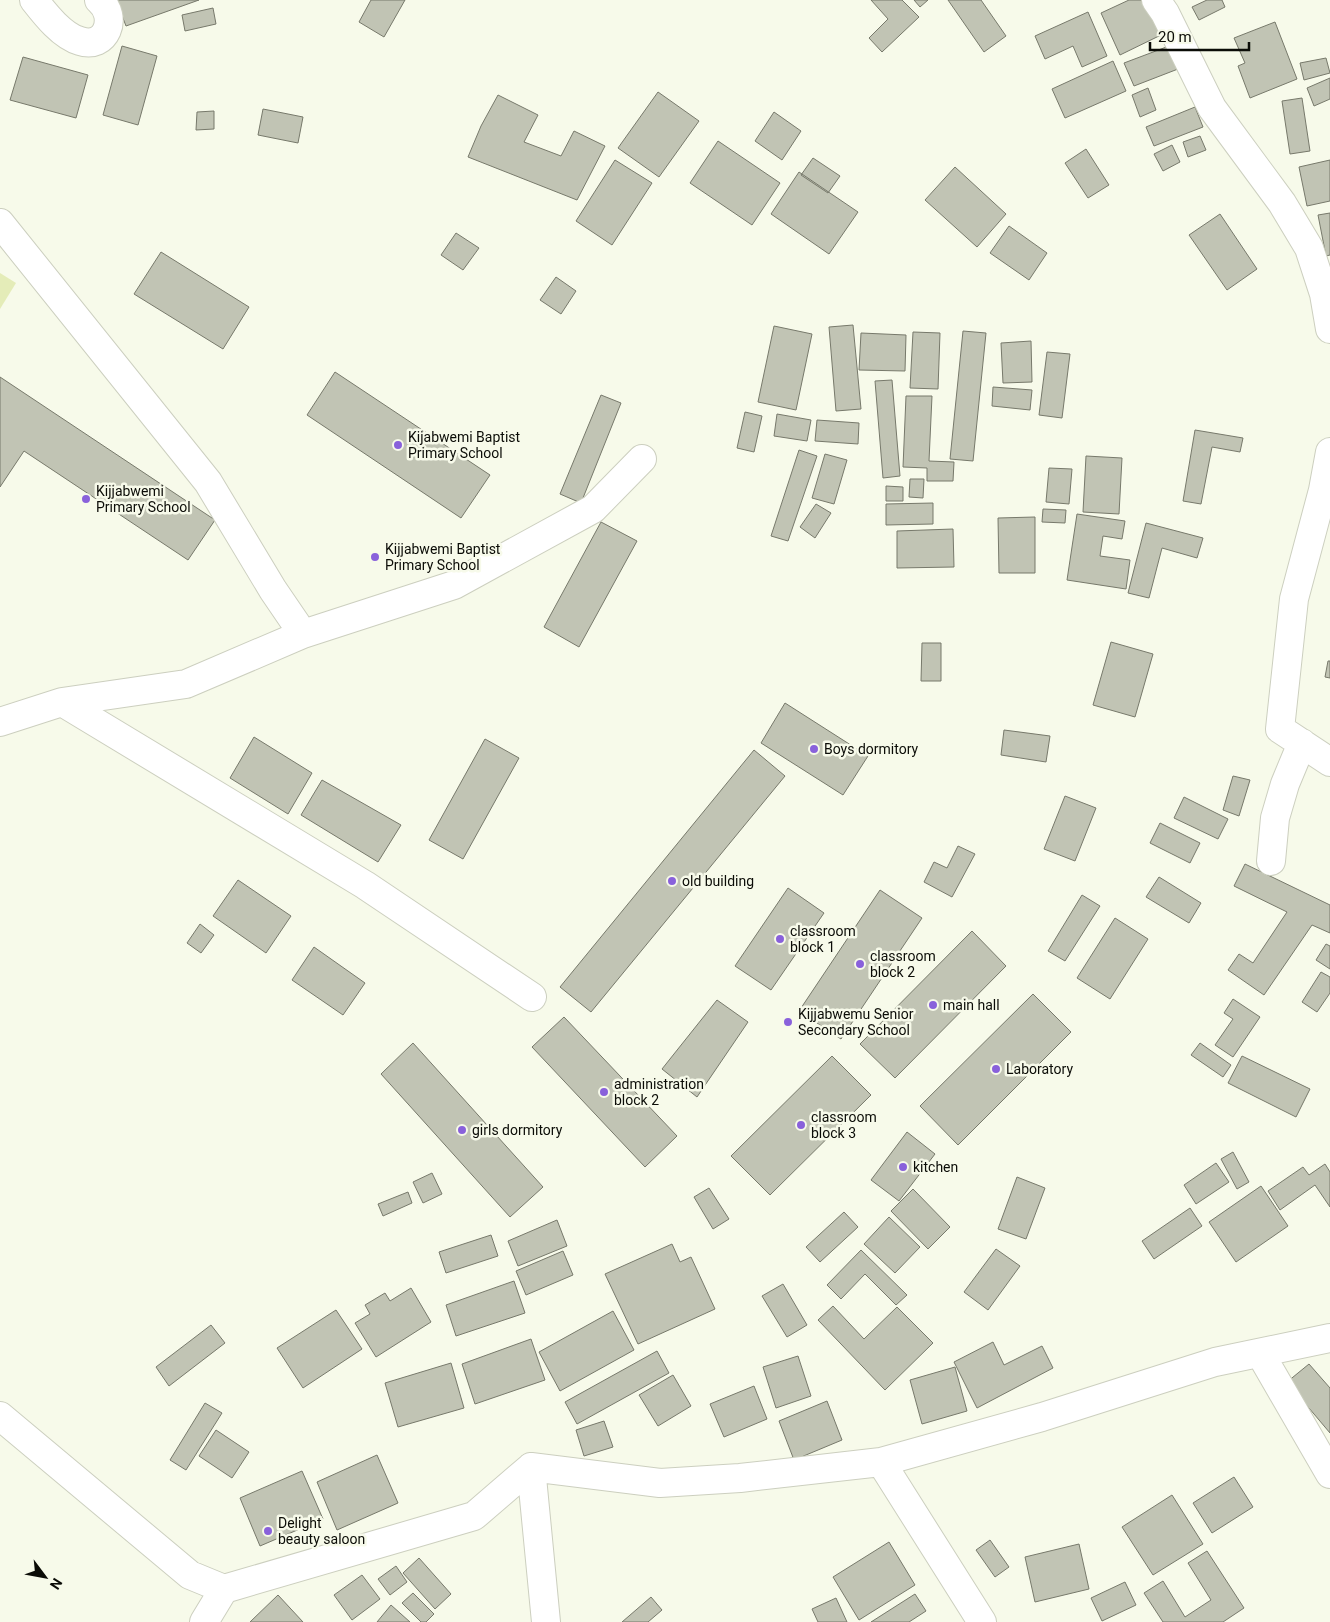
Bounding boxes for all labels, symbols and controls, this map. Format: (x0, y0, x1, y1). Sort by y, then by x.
scale bar (1150, 20, 1249, 52)
text: 20 m (1158, 28, 1192, 46)
place label: Kijabwemi Baptist Primary School (408, 429, 521, 461)
marker: Kijabwemi Baptist Primary School (392, 439, 404, 451)
place label: Kijjabwemi Primary School (96, 483, 191, 515)
marker: Kijjabwemi Primary School (80, 493, 92, 505)
place label: Kijjabwemi Baptist Primary School (385, 541, 501, 573)
marker: Kijjabwemi Baptist Primary School (369, 551, 381, 563)
place label: Boys dormitory (824, 741, 919, 757)
marker: Boys dormitory (808, 743, 820, 755)
place label: old building (682, 873, 754, 889)
marker: old building (666, 875, 678, 887)
place label: classroom block 1 (790, 923, 856, 955)
marker: classroom block 1 (774, 933, 786, 945)
place label: classroom block 2 (870, 948, 936, 980)
marker: classroom block 2 (854, 958, 866, 970)
place label: main hall (943, 997, 1000, 1013)
marker: main hall (927, 999, 939, 1011)
place label: Kijjabwemu Senior Secondary School (798, 1006, 914, 1038)
marker: Kijjabwemu Senior Secondary School (782, 1016, 794, 1028)
place label: Laboratory (1006, 1061, 1073, 1077)
marker: Laboratory (990, 1063, 1002, 1075)
place label: administration block 2 (614, 1076, 704, 1108)
marker: administration block 2 (598, 1086, 610, 1098)
place label: classroom block 3 (811, 1109, 877, 1141)
marker: classroom block 3 (795, 1119, 807, 1131)
place label: girls dormitory (472, 1122, 563, 1138)
marker: girls dormitory (456, 1124, 468, 1136)
place label: kitchen (913, 1159, 958, 1175)
marker: kitchen (897, 1161, 909, 1173)
place label: Delight beauty saloon (278, 1515, 365, 1547)
marker: Delight beauty saloon (262, 1525, 274, 1537)
north arrow (20, 1552, 70, 1602)
text: N (47, 1575, 65, 1592)

